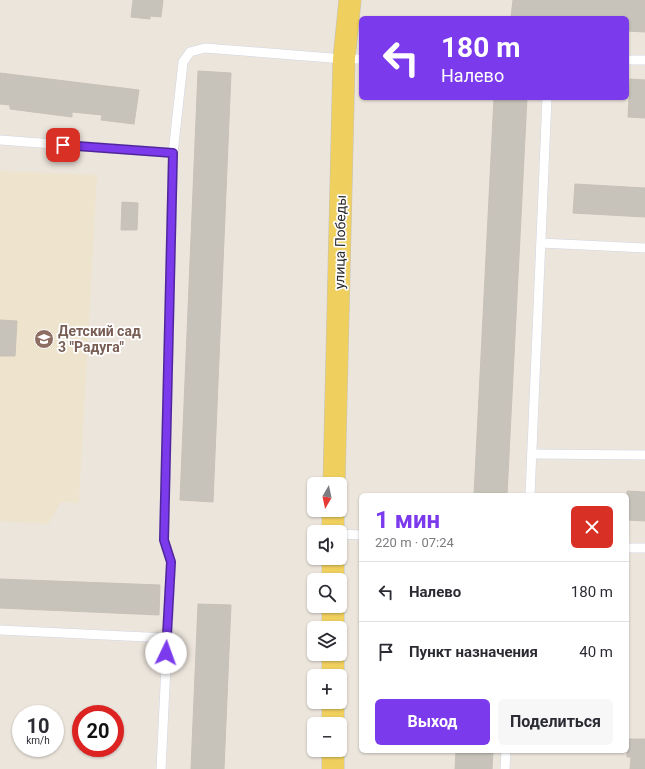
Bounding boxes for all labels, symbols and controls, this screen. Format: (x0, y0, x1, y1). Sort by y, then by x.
text: 180 m (441, 31, 520, 64)
icon: left (375, 32, 427, 84)
text: Налево (441, 65, 504, 86)
pin (46, 128, 80, 162)
icon: arrive (52, 134, 74, 156)
street label: улица Победы (331, 195, 349, 289)
place label: Детский сад 3 "Радуга" (58, 323, 141, 355)
school or university icon: Детский сад 3 "Радуга" (33, 328, 55, 350)
north arrow (307, 477, 347, 517)
map controls (307, 477, 347, 757)
text: 1 мин (375, 506, 440, 534)
button: close (571, 506, 613, 548)
button: sound (307, 525, 347, 565)
text: 220 m · 07:24 (375, 535, 454, 550)
button: search (307, 573, 347, 613)
icon: left (375, 581, 397, 603)
text: Налево (409, 583, 461, 601)
text: 180 m (571, 583, 613, 601)
button: layers (307, 621, 347, 661)
position arrow (145, 632, 187, 674)
icon: arrive (375, 641, 397, 663)
text: Пункт назначения (409, 643, 538, 661)
text: 40 m (579, 643, 613, 661)
button: + (307, 669, 347, 709)
button: Выход (375, 699, 490, 745)
button: Поделиться (498, 699, 613, 745)
speed limit sign: 20 (72, 705, 124, 757)
text: 10 (27, 714, 49, 738)
button: − (307, 717, 347, 757)
text: km/h (26, 735, 50, 746)

